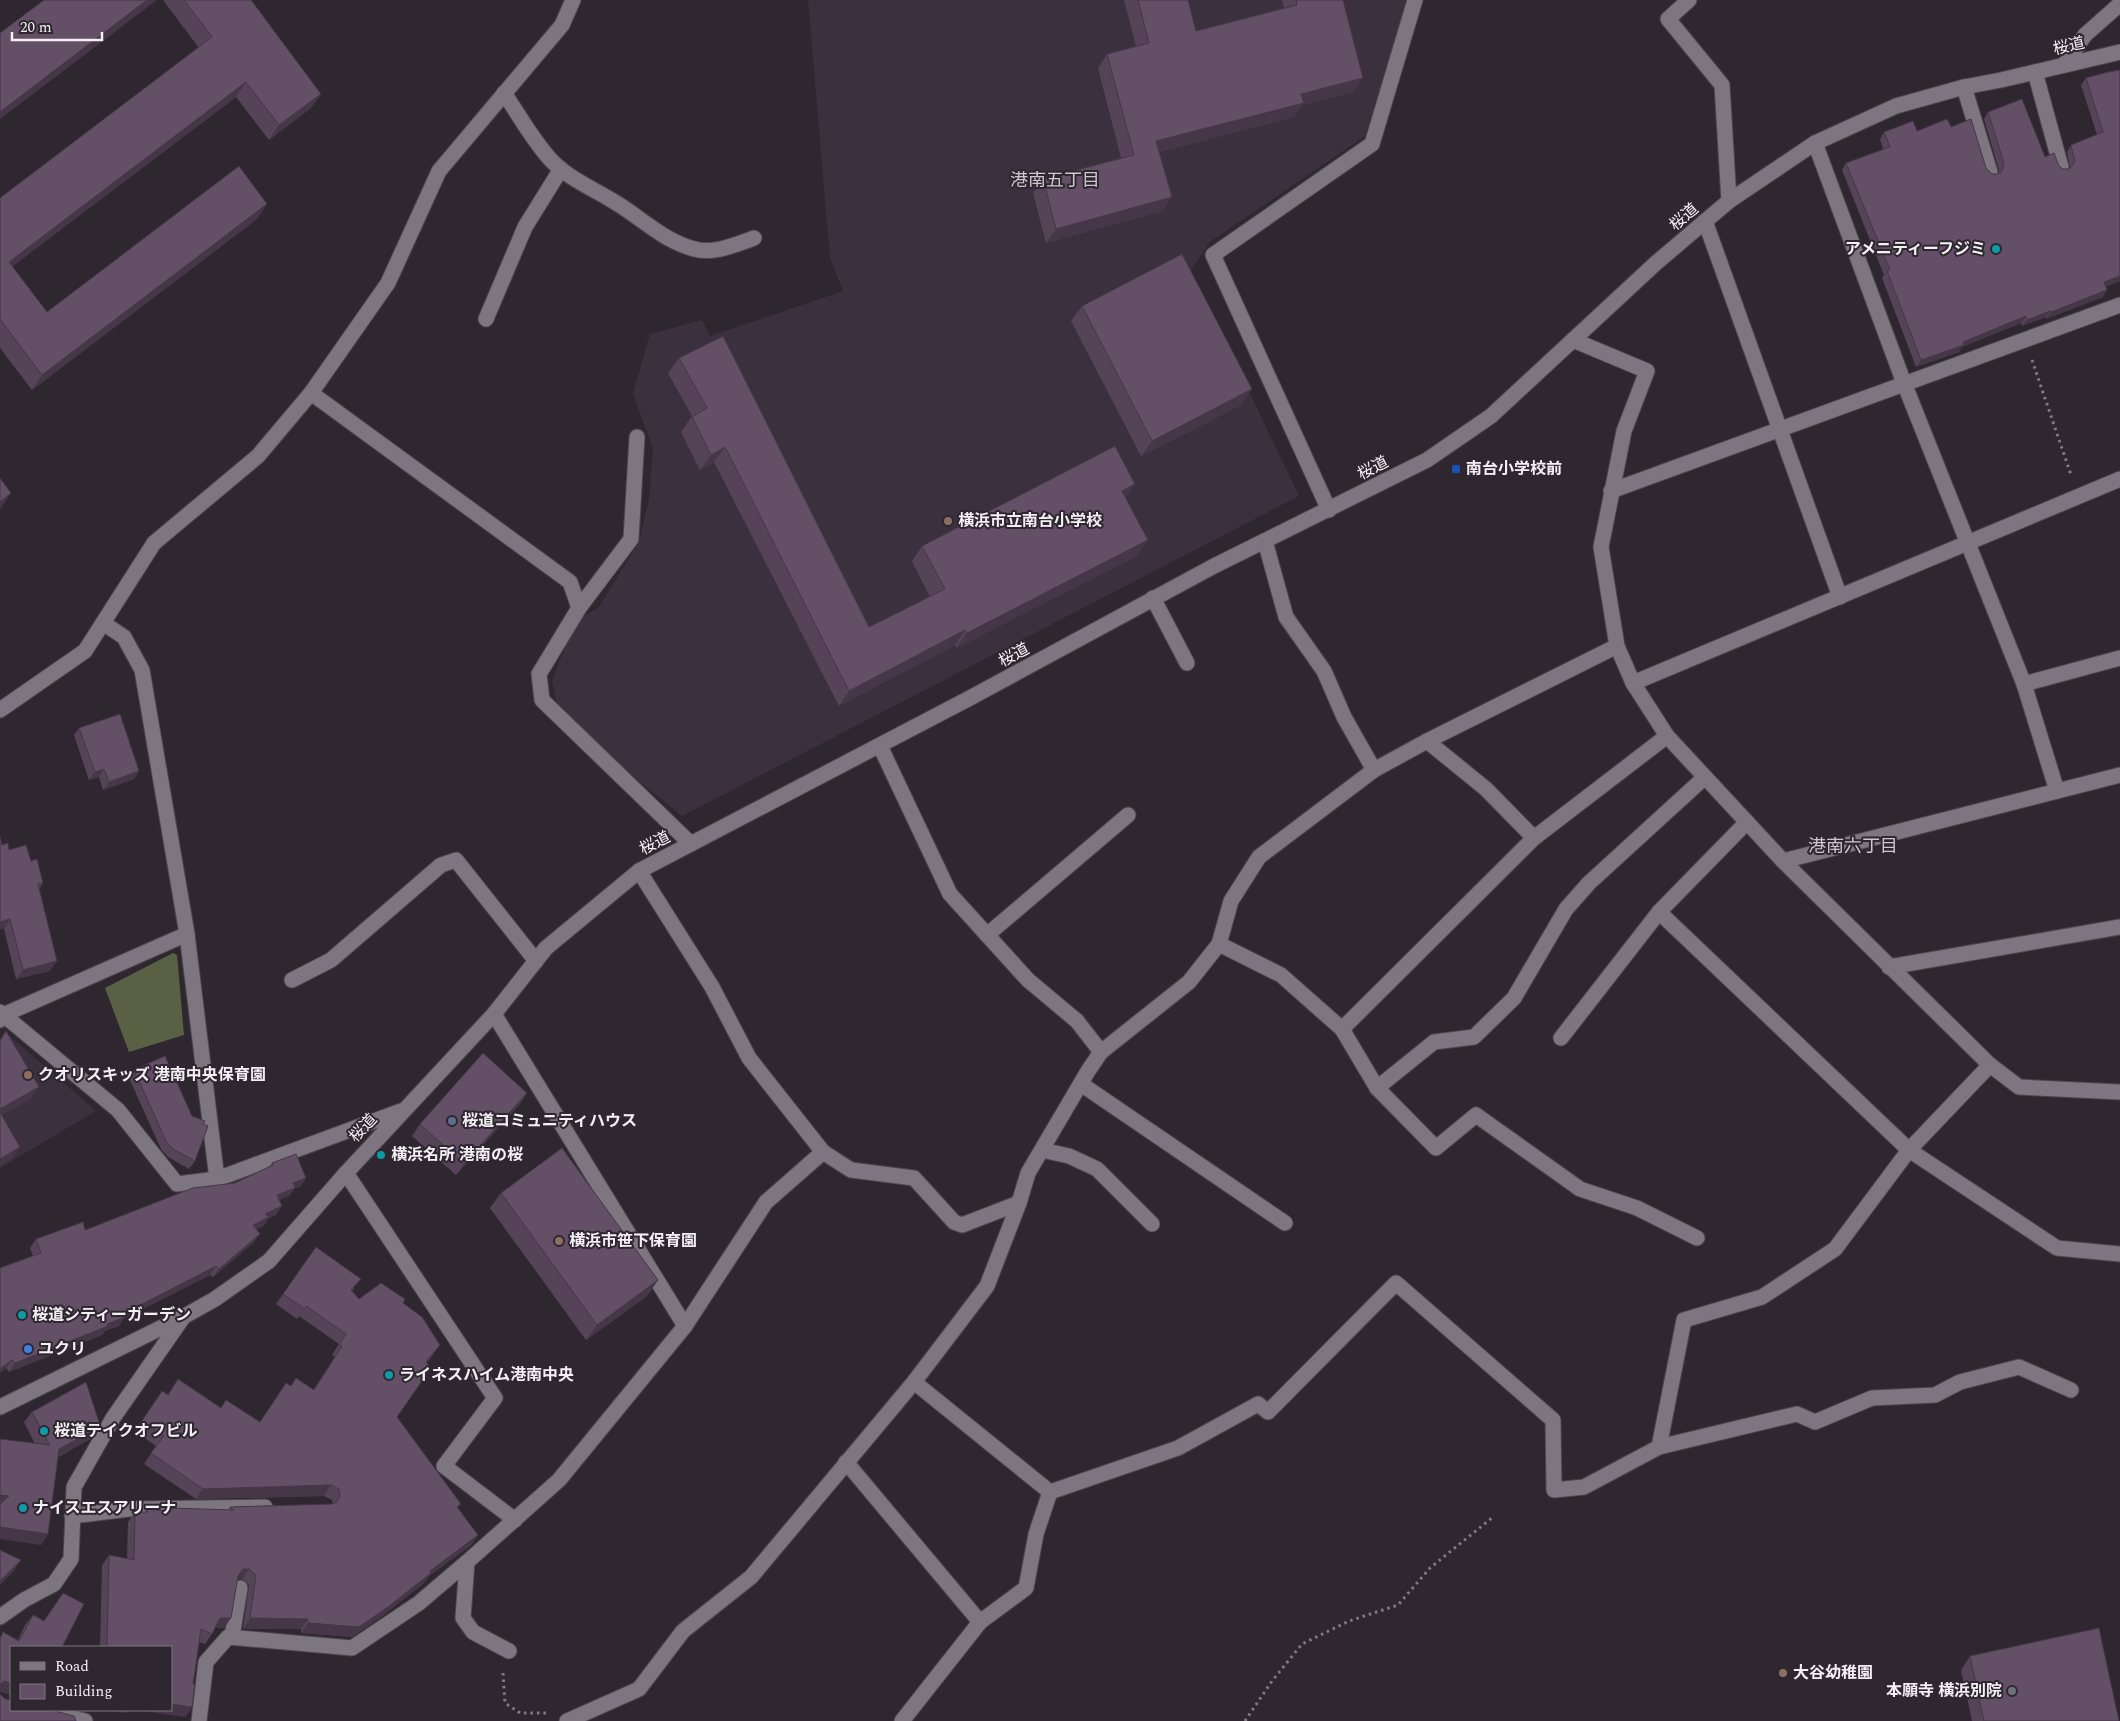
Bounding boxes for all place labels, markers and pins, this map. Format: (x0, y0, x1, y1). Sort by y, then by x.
place label: アメニティーフジミ (1845, 237, 1986, 261)
marker: アメニティーフジミ (1990, 243, 2002, 255)
place label: 南台小学校前 (1466, 457, 1562, 481)
marker: 南台小学校前 (1450, 463, 1462, 475)
place label: 横浜市立南台小学校 (958, 509, 1102, 533)
marker: 横浜市立南台小学校 (942, 515, 954, 527)
place label: クオリスキッズ 港南中央保育園 (38, 1063, 266, 1087)
marker: クオリスキッズ 港南中央保育園 (22, 1069, 34, 1081)
place label: 桜道コミュニティハウス (462, 1109, 637, 1133)
marker: 桜道コミュニティハウス (446, 1115, 458, 1127)
place label: 横浜名所 港南の桜 (391, 1143, 523, 1167)
marker: 横浜名所 港南の桜 (375, 1149, 387, 1161)
place label: 横浜市笹下保育園 (569, 1229, 697, 1253)
marker: 横浜市笹下保育園 (553, 1235, 565, 1247)
place label: 桜道シティーガーデン (32, 1303, 191, 1327)
marker: 桜道シティーガーデン (16, 1309, 28, 1321)
place label: ユクリ (38, 1337, 86, 1361)
marker: ユクリ (22, 1343, 34, 1355)
place label: ライネスハイム港南中央 (399, 1363, 574, 1387)
marker: ライネスハイム港南中央 (383, 1369, 395, 1381)
place label: 桜道テイクオフビル (54, 1419, 198, 1443)
marker: 桜道テイクオフビル (38, 1425, 50, 1437)
place label: ナイスエスアリーナ (33, 1496, 177, 1520)
marker: ナイスエスアリーナ (17, 1502, 29, 1514)
place label: 大谷幼稚園 (1793, 1661, 1873, 1685)
marker: 大谷幼稚園 (1777, 1667, 1789, 1679)
place label: 本願寺 横浜別院 (1886, 1679, 2002, 1703)
marker: 本願寺 横浜別院 (2006, 1685, 2018, 1697)

